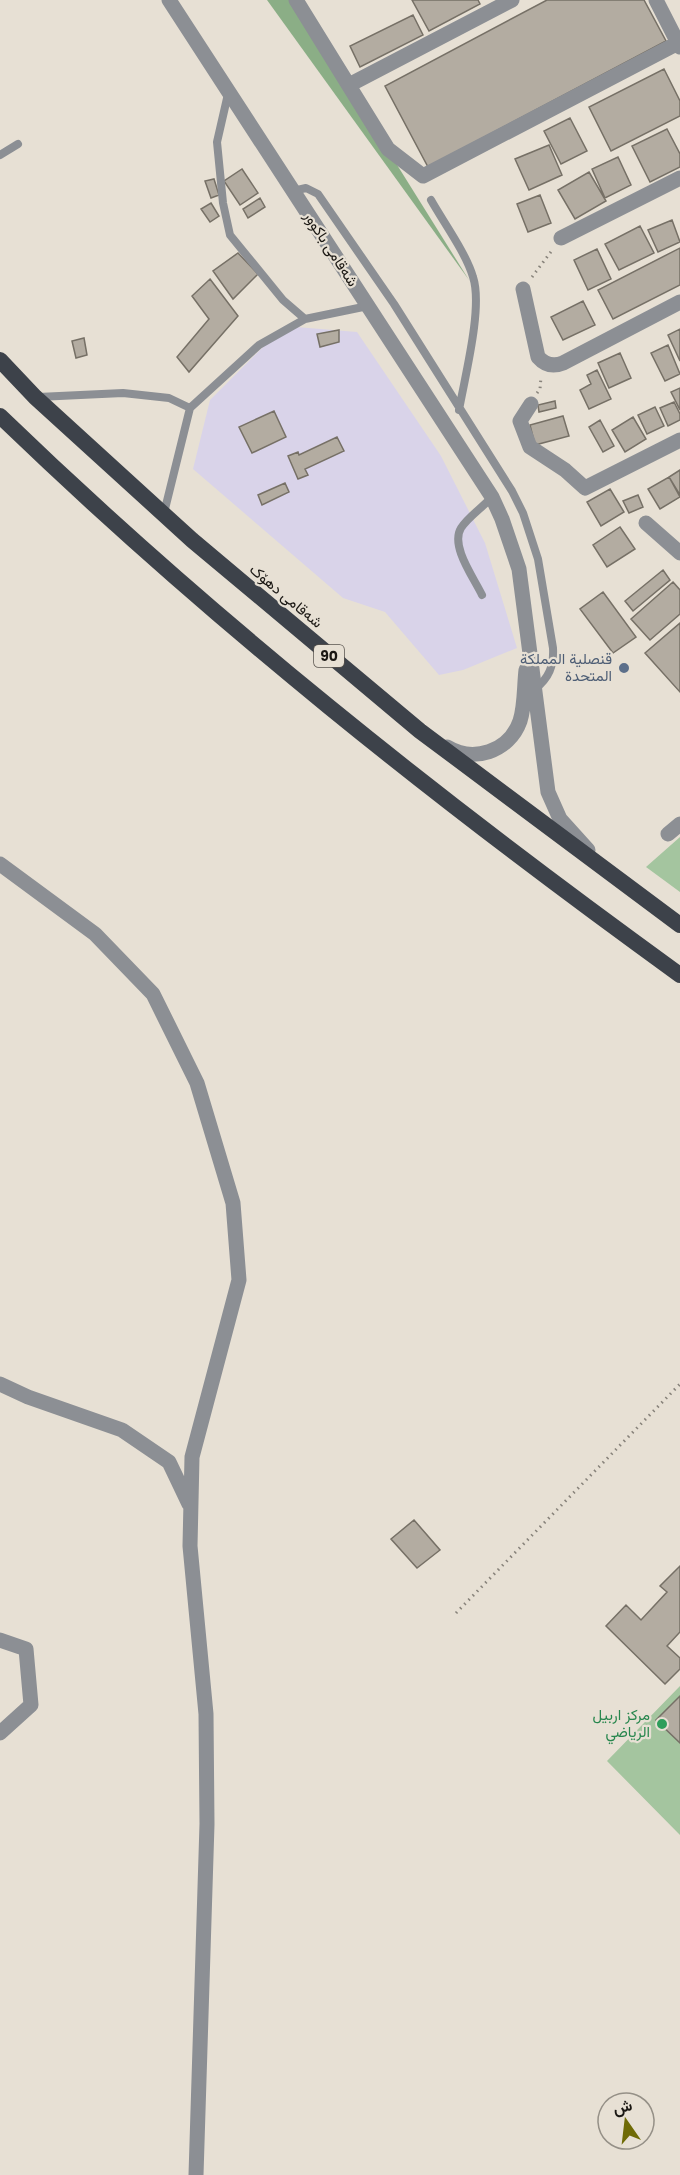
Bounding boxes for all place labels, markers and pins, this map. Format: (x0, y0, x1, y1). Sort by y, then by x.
place label: قنصلية المملكة المتحدة (520, 648, 612, 686)
marker: قنصلية المملكة المتحدة (617, 661, 631, 675)
place label: مركز اربيل الرياضي (592, 1704, 650, 1745)
marker: مركز اربيل الرياضي (655, 1717, 669, 1731)

